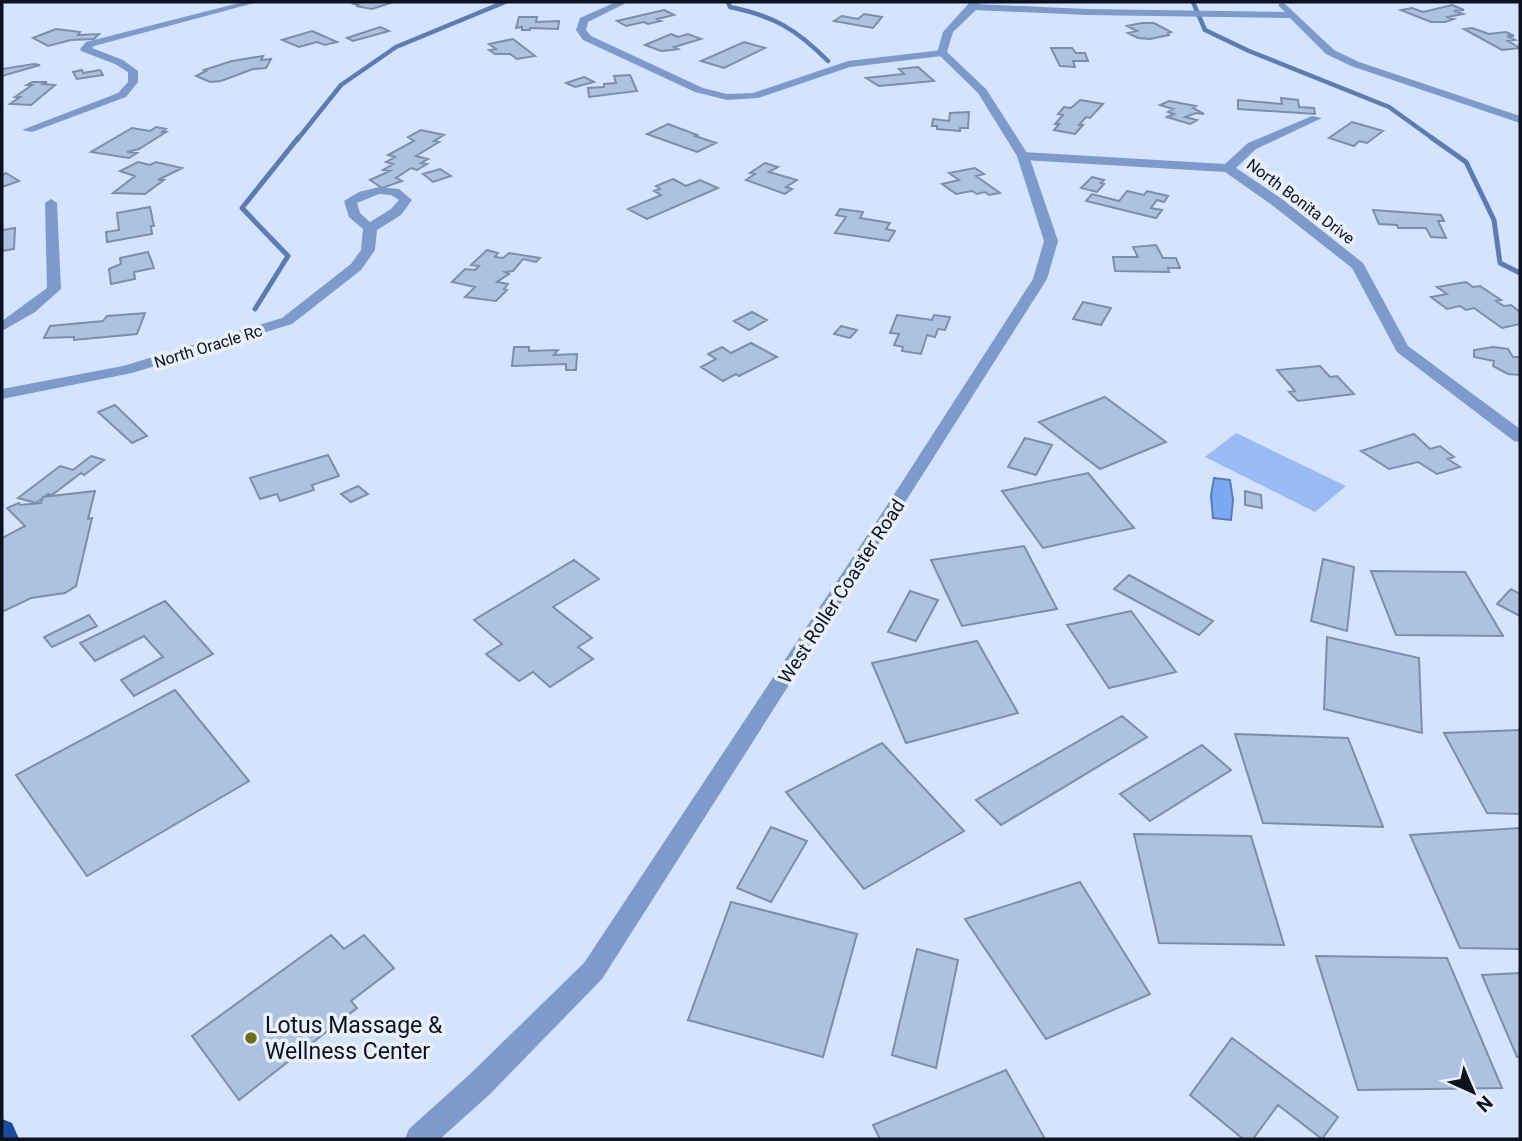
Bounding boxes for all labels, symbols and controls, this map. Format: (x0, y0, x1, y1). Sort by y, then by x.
street label: North Bonita Drive (1243, 155, 1358, 248)
street label: North Oracle Rc (152, 321, 265, 372)
street label: West Roller Coaster Road (773, 495, 910, 688)
place label: Lotus Massage & Wellness Center (265, 1012, 443, 1065)
marker: Lotus Massage & Wellness Center (243, 1030, 259, 1046)
north arrow (1438, 1057, 1508, 1127)
text: N (1472, 1091, 1497, 1117)

